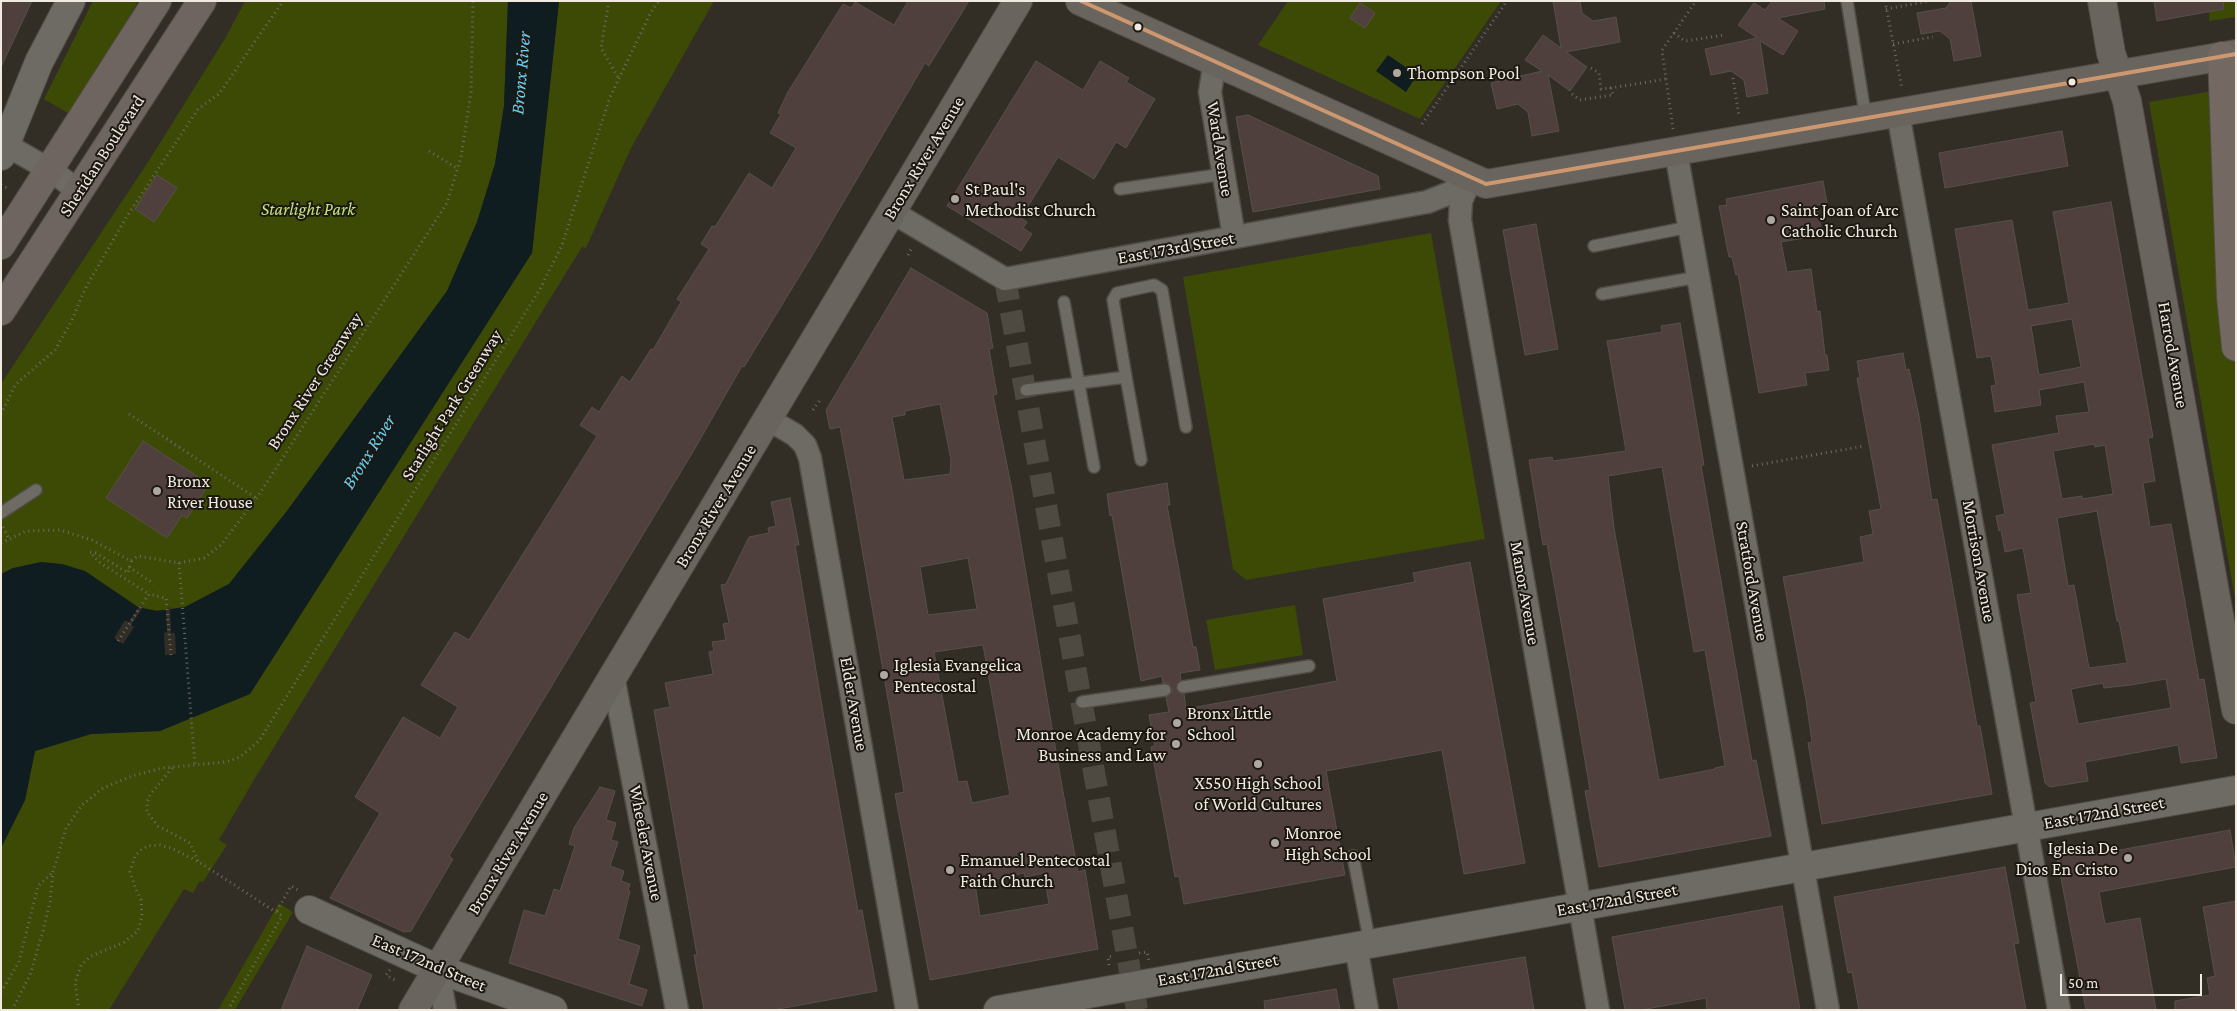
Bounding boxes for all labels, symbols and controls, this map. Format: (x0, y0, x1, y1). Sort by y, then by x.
unlabelled marker (1133, 22, 1143, 32)
water label: Bronx River (506, 30, 536, 116)
place label: Thompson Pool (1407, 62, 1520, 84)
marker: Thompson Pool (1391, 67, 1403, 79)
unlabelled marker (2067, 77, 2077, 87)
street label: Sheridan Boulevard (55, 91, 149, 221)
street label: Bronx River Avenue (879, 93, 969, 223)
street label: Ward Avenue (1202, 100, 1238, 198)
place label: St Paul's Methodist Church (965, 178, 1096, 220)
marker: St Paul's Methodist Church (949, 193, 961, 205)
park label: Starlight Park (261, 198, 355, 220)
place label: Saint Joan of Arc Catholic Church (1781, 199, 1898, 242)
marker: Saint Joan of Arc Catholic Church (1765, 214, 1777, 226)
street label: East 173rd Street (1116, 227, 1236, 269)
street label: Harrod Avenue (2153, 300, 2193, 410)
street label: Bronx River Greenway (263, 308, 367, 454)
street label: Starlight Park Greenway (397, 326, 507, 484)
water label: Bronx River (337, 411, 401, 493)
street label: Bronx River Avenue (671, 441, 761, 571)
place label: Bronx River House (167, 470, 253, 512)
marker: Bronx River House (151, 485, 163, 497)
street label: Morrison Avenue (1958, 498, 2000, 624)
street label: Stratford Avenue (1731, 520, 1773, 642)
street label: Manor Avenue (1505, 540, 1545, 646)
place label: Iglesia Evangelica Pentecostal (894, 654, 1022, 696)
street label: Elder Avenue (835, 656, 873, 752)
marker: Iglesia Evangelica Pentecostal (878, 669, 890, 681)
place label: Bronx Little School (1187, 702, 1272, 744)
marker: Bronx Little School (1171, 717, 1183, 729)
place label: Monroe Academy for Business and Law (1016, 723, 1166, 766)
marker: Monroe Academy for Business and Law (1170, 738, 1182, 750)
marker: X550 High School of World Cultures (1252, 758, 1264, 770)
place label: X550 High School of World Cultures (1194, 772, 1322, 814)
street label: Wheeler Avenue (624, 783, 668, 903)
street label: Bronx River Avenue (463, 788, 553, 918)
street label: East 172nd Street (2042, 792, 2166, 834)
place label: Monroe High School (1285, 822, 1371, 864)
marker: Monroe High School (1269, 837, 1281, 849)
place label: Iglesia De Dios En Cristo (2016, 837, 2118, 880)
place label: Emanuel Pentecostal Faith Church (960, 849, 1110, 892)
marker: Iglesia De Dios En Cristo (2122, 852, 2134, 864)
marker: Emanuel Pentecostal Faith Church (944, 864, 956, 876)
street label: East 172nd Street (1555, 879, 1679, 921)
street label: East 172nd Street (369, 929, 489, 997)
street label: East 172nd Street (1156, 949, 1280, 991)
scale bar (2062, 964, 2204, 996)
text: 50 m (2068, 975, 2098, 991)

